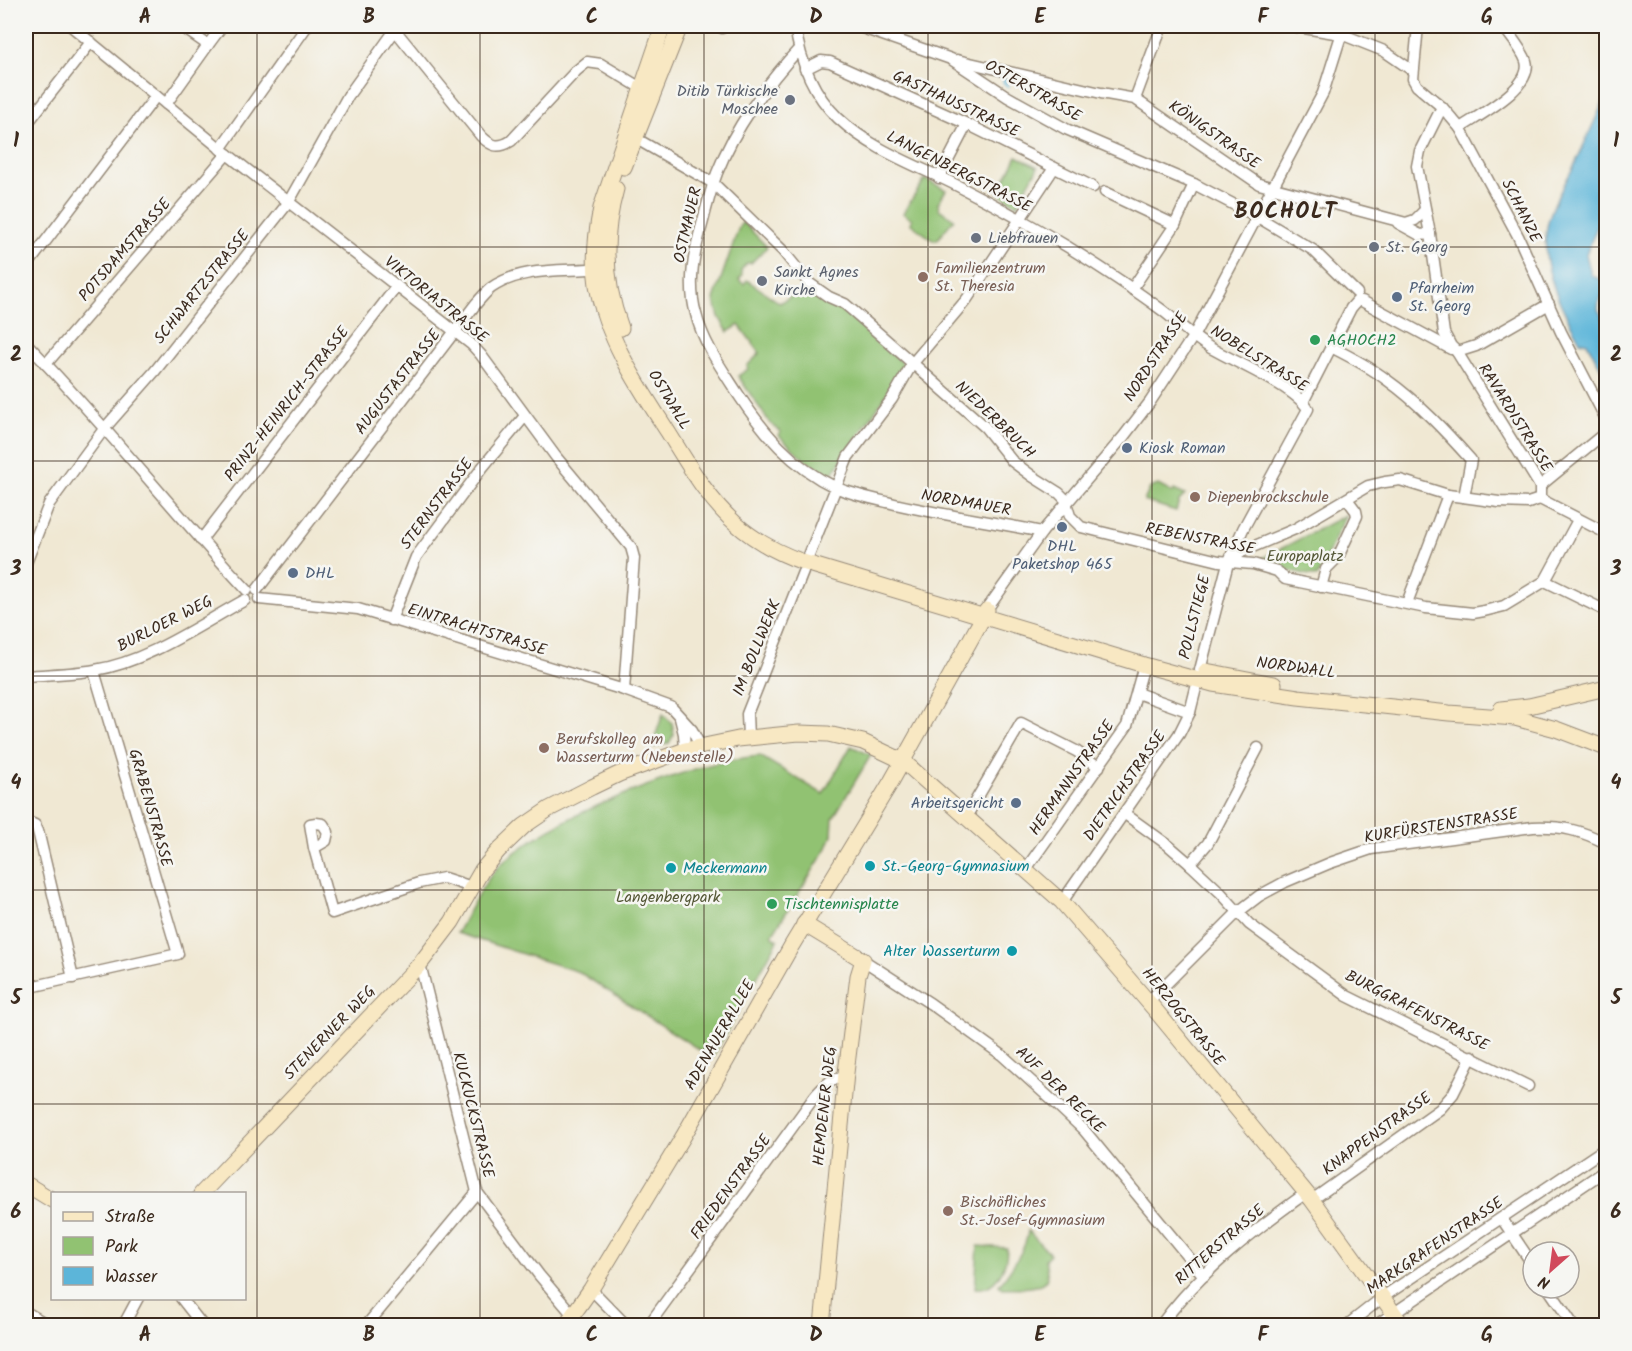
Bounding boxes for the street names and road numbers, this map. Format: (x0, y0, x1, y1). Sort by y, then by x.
street label: OSTERSTRASSE (980, 53, 1087, 129)
street label: GASTHAUSSTRASSE (888, 64, 1024, 145)
street label: KÖNIGSTRASSE (1163, 94, 1266, 176)
street label: LANGENBERGSTRASSE (882, 124, 1037, 220)
street label: SCHANZE (1494, 175, 1548, 248)
street label: OSTMAUER (667, 184, 709, 266)
street label: POTSDAMSTRASSE (73, 192, 178, 308)
street label: SCHWARTZSTRASSE (148, 224, 257, 350)
street label: VIKTORIASTRASSE (378, 250, 494, 350)
street label: NORDSTRASSE (1118, 307, 1195, 407)
street label: NOBELSTRASSE (1205, 319, 1313, 399)
street label: PRINZ-HEINRICH-STRASSE (218, 320, 356, 487)
street label: AUGUSTASTRASSE (349, 323, 448, 440)
street label: RAVARDISTRASSE (1471, 359, 1559, 478)
street label: OSTWALL (641, 365, 697, 435)
street label: NIEDERBRUCH (949, 375, 1041, 465)
street label: STERNSTRASSE (394, 452, 480, 555)
street label: NORDMAUER (919, 483, 1013, 523)
street label: REBENSTRASSE (1143, 516, 1258, 562)
street label: POLLSTIEGE (1172, 571, 1218, 662)
street label: BURLOER WEG (113, 589, 217, 659)
street label: IM BOLLWERK (726, 595, 788, 700)
street label: EINTRACHTSTRASSE (404, 597, 550, 663)
street label: NORDWALL (1255, 650, 1337, 686)
street label: HERMANNSTRASSE (1023, 715, 1122, 841)
street label: DIETRICHSTRASSE (1077, 725, 1173, 847)
street label: GRABENSTRASSE (121, 746, 179, 871)
street label: KURFÜRSTENSTRASSE (1362, 801, 1520, 850)
street label: HERZOGSTRASSE (1135, 962, 1231, 1073)
street label: BURGGRAFENSTRASSE (1341, 964, 1494, 1058)
street label: ADENAUERALLEE (678, 974, 762, 1095)
street label: STENERNER WEG (278, 980, 382, 1086)
street label: AUF DER RECKE (1009, 1041, 1111, 1140)
street label: HEMDENER WEG (806, 1045, 844, 1167)
street label: KUCKUCKSTRASSE (445, 1049, 501, 1181)
street label: KNAPPENSTRASSE (1317, 1085, 1437, 1182)
street label: FRIEDENSTRASSE (684, 1129, 778, 1245)
street label: MARKGRAFENSTRASSE (1361, 1190, 1509, 1301)
street label: RITTERSTRASSE (1169, 1198, 1271, 1291)

